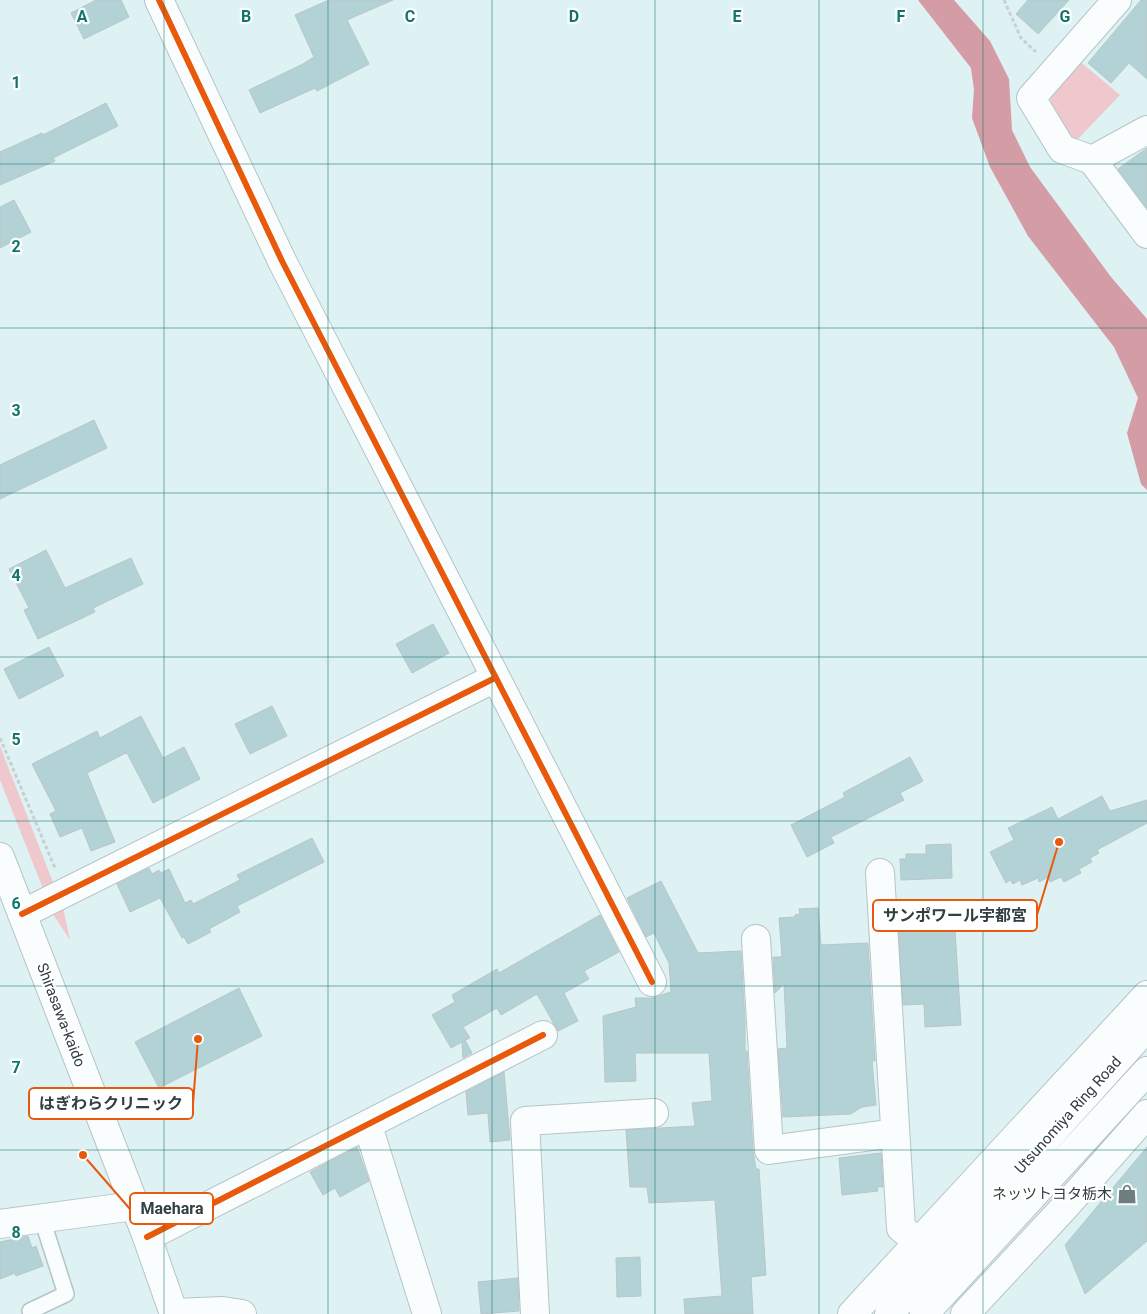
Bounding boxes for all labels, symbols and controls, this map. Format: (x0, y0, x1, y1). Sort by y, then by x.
text: A (77, 7, 88, 26)
text: B (241, 7, 251, 26)
text: C (405, 7, 415, 26)
text: D (569, 7, 579, 26)
text: E (733, 7, 742, 26)
text: F (897, 7, 906, 26)
text: G (1060, 7, 1071, 26)
text: 1 (11, 73, 21, 92)
text: 2 (11, 237, 21, 256)
text: 3 (11, 401, 21, 420)
text: 4 (11, 566, 21, 585)
text: 5 (11, 730, 21, 749)
text: 6 (11, 894, 21, 913)
callout: サンポワール宇都宮 (873, 900, 1037, 931)
text: サンポワール宇都宮 (883, 906, 1027, 925)
street label: Shirasawa-kaido (33, 961, 89, 1069)
street label: Utsunomiya Ring Road (1011, 1053, 1125, 1177)
text: 7 (11, 1058, 21, 1077)
callout: はぎわらクリニック (29, 1088, 193, 1119)
text: はぎわらクリニック (39, 1094, 183, 1113)
shop icon: ネッツトヨタ栃木 (1116, 1183, 1138, 1205)
place label: ネッツトヨタ栃木 (992, 1185, 1112, 1203)
callout: Maehara (130, 1193, 213, 1224)
text: Maehara (141, 1199, 204, 1218)
text: 8 (11, 1223, 21, 1242)

